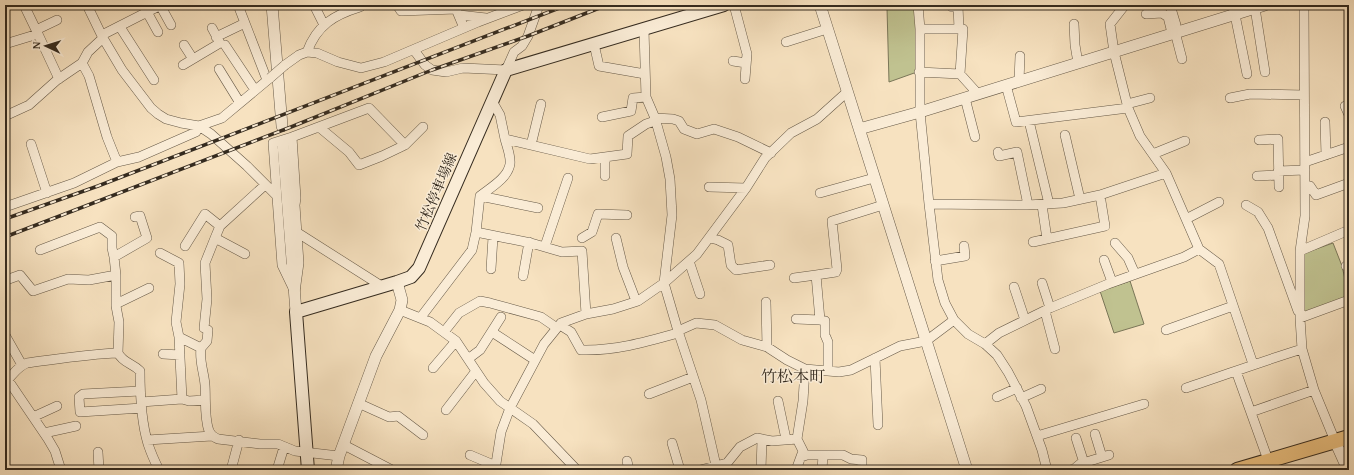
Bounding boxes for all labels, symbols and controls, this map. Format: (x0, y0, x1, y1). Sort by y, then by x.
north arrow (26, 26, 66, 66)
text: N (28, 40, 44, 50)
street label: 竹松停車場線 (410, 149, 462, 235)
district label: 竹松本町 (761, 364, 825, 388)

